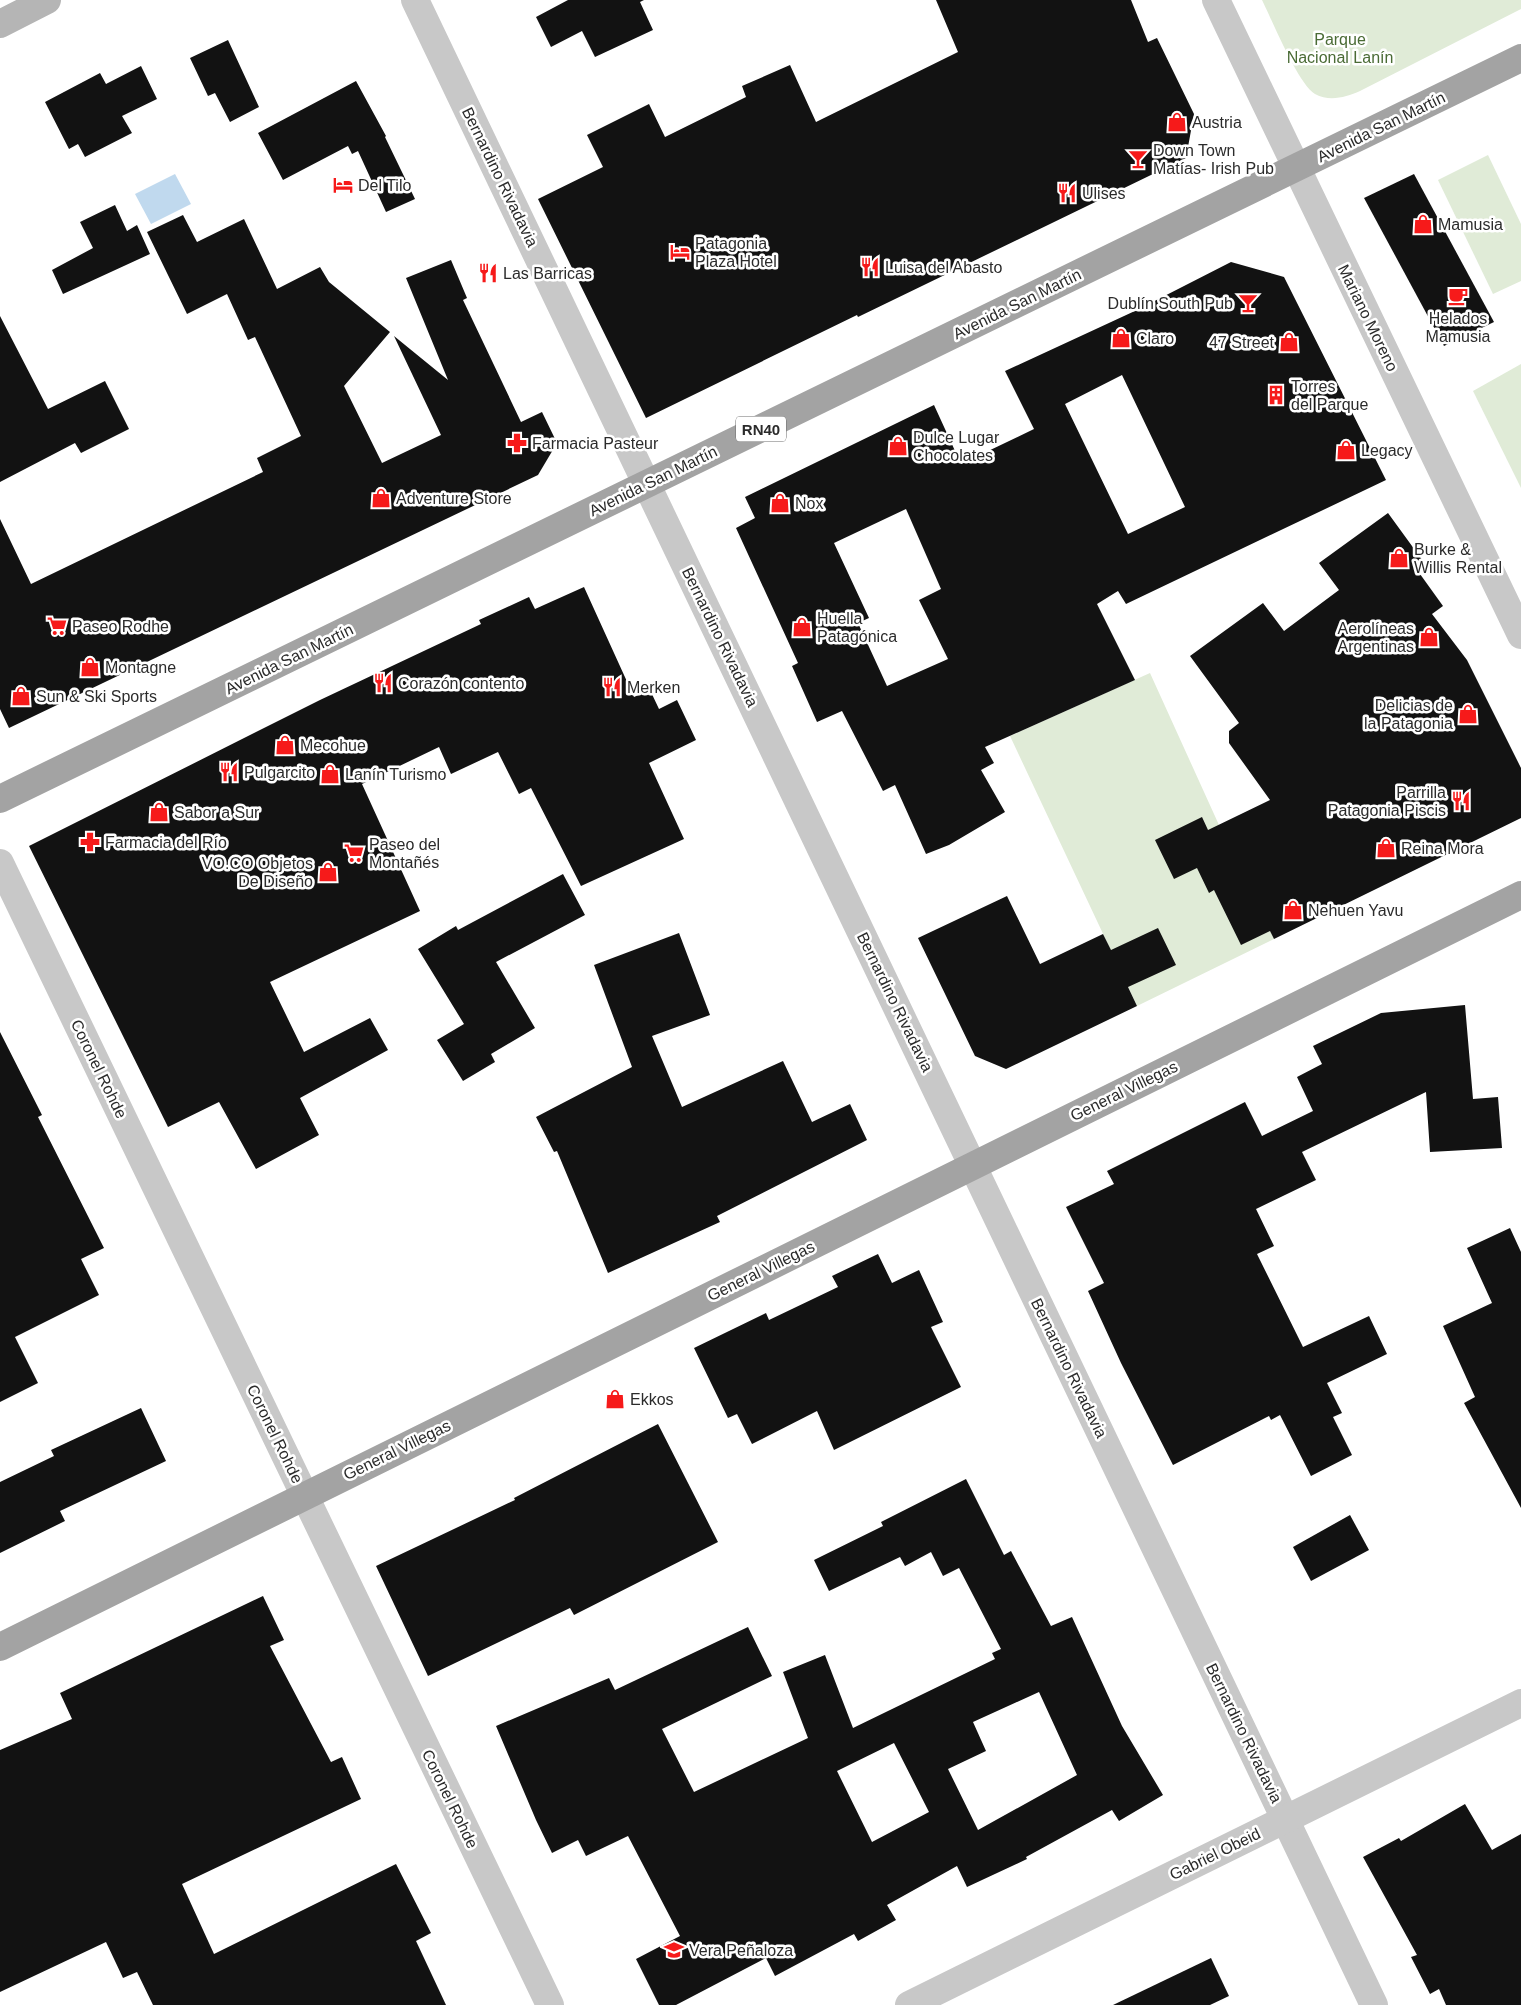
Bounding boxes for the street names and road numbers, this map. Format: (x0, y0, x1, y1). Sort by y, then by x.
street label: Avenida San Martín (1314, 89, 1448, 165)
street label: Bernardino Rivadavia (459, 105, 541, 250)
street label: Mariano Moreno (1335, 262, 1401, 374)
street label: Avenida San Martín (950, 266, 1084, 342)
road number: RN40 (736, 416, 786, 442)
street label: Avenida San Martín (586, 443, 720, 519)
street label: Bernardino Rivadavia (679, 565, 761, 710)
street label: Avenida San Martín (222, 621, 356, 697)
street label: Bernardino Rivadavia (854, 930, 936, 1075)
street label: Coronel Rohde (68, 1017, 130, 1121)
street label: General Villegas (1068, 1058, 1180, 1124)
street label: General Villegas (705, 1238, 817, 1304)
street label: Bernardino Rivadavia (1028, 1296, 1110, 1441)
street label: Coronel Rohde (244, 1382, 306, 1486)
street label: General Villegas (341, 1417, 453, 1483)
street label: Bernardino Rivadavia (1203, 1661, 1285, 1806)
street label: Coronel Rohde (419, 1747, 481, 1851)
street label: Gabriel Obeid (1167, 1825, 1263, 1883)

